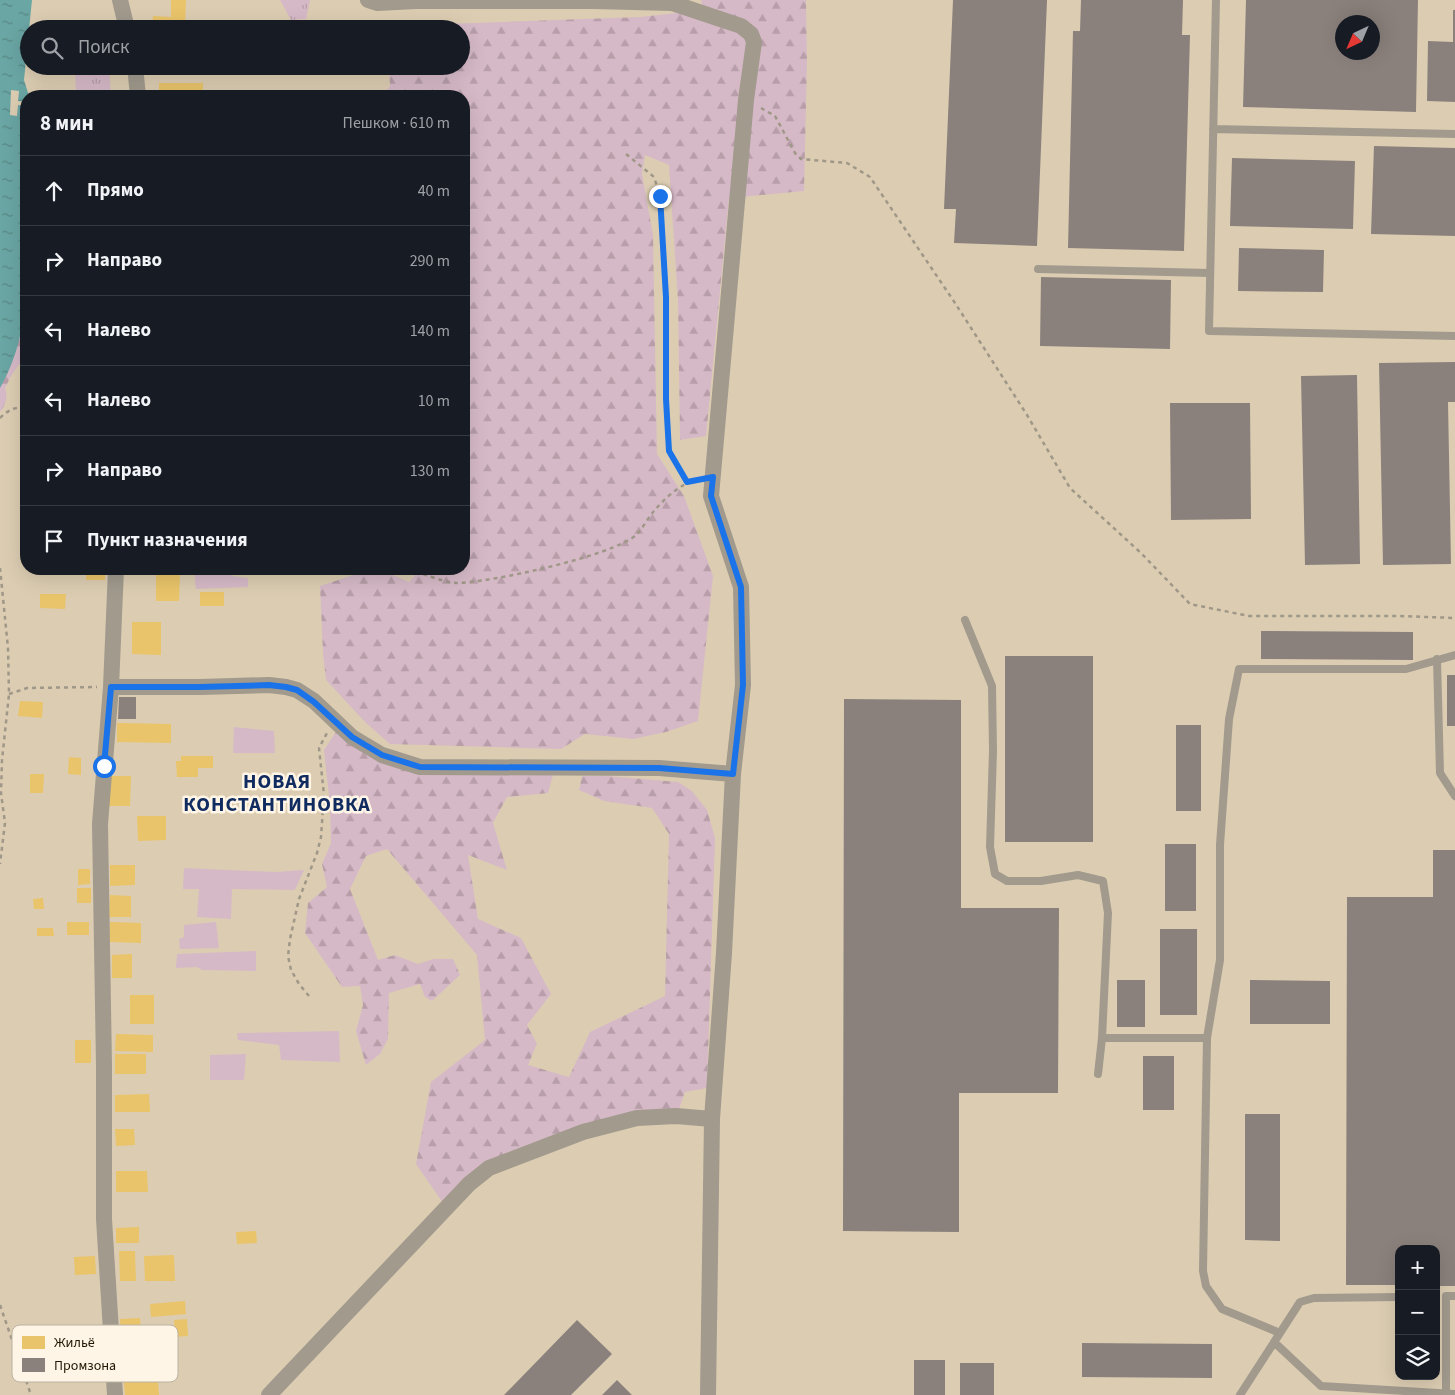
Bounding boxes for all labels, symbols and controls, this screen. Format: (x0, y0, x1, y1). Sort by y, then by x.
north arrow (1335, 15, 1380, 60)
search box (20, 20, 470, 75)
icon: search (38, 34, 66, 62)
text: Поиск (78, 34, 129, 61)
text: 8 мин (40, 108, 94, 138)
text: Пешком · 610 m (343, 112, 450, 134)
icon: ahead (40, 177, 68, 205)
text: Прямо (87, 177, 144, 204)
text: 40 m (418, 180, 450, 202)
route end (649, 185, 672, 208)
icon: right (40, 247, 68, 275)
text: Направо (87, 247, 162, 274)
text: 290 m (410, 250, 450, 272)
icon: left (40, 317, 68, 345)
text: Налево (87, 317, 151, 344)
text: 140 m (410, 320, 450, 342)
icon: left (40, 387, 68, 415)
text: Налево (87, 387, 151, 414)
text: 10 m (418, 390, 450, 412)
icon: right (40, 457, 68, 485)
text: Направо (87, 457, 162, 484)
text: 130 m (410, 460, 450, 482)
icon: arrive (40, 527, 68, 555)
text: Пункт назначения (87, 527, 248, 554)
route start (93, 755, 116, 778)
district label: НОВАЯ КОНСТАНТИНОВКА (183, 768, 371, 819)
map controls (1395, 1245, 1440, 1380)
button: + (1395, 1245, 1440, 1290)
button: − (1395, 1290, 1440, 1335)
legend (12, 1325, 178, 1382)
text: Жильё (54, 1333, 95, 1353)
button: layers (1395, 1335, 1440, 1380)
text: Промзона (54, 1356, 116, 1376)

